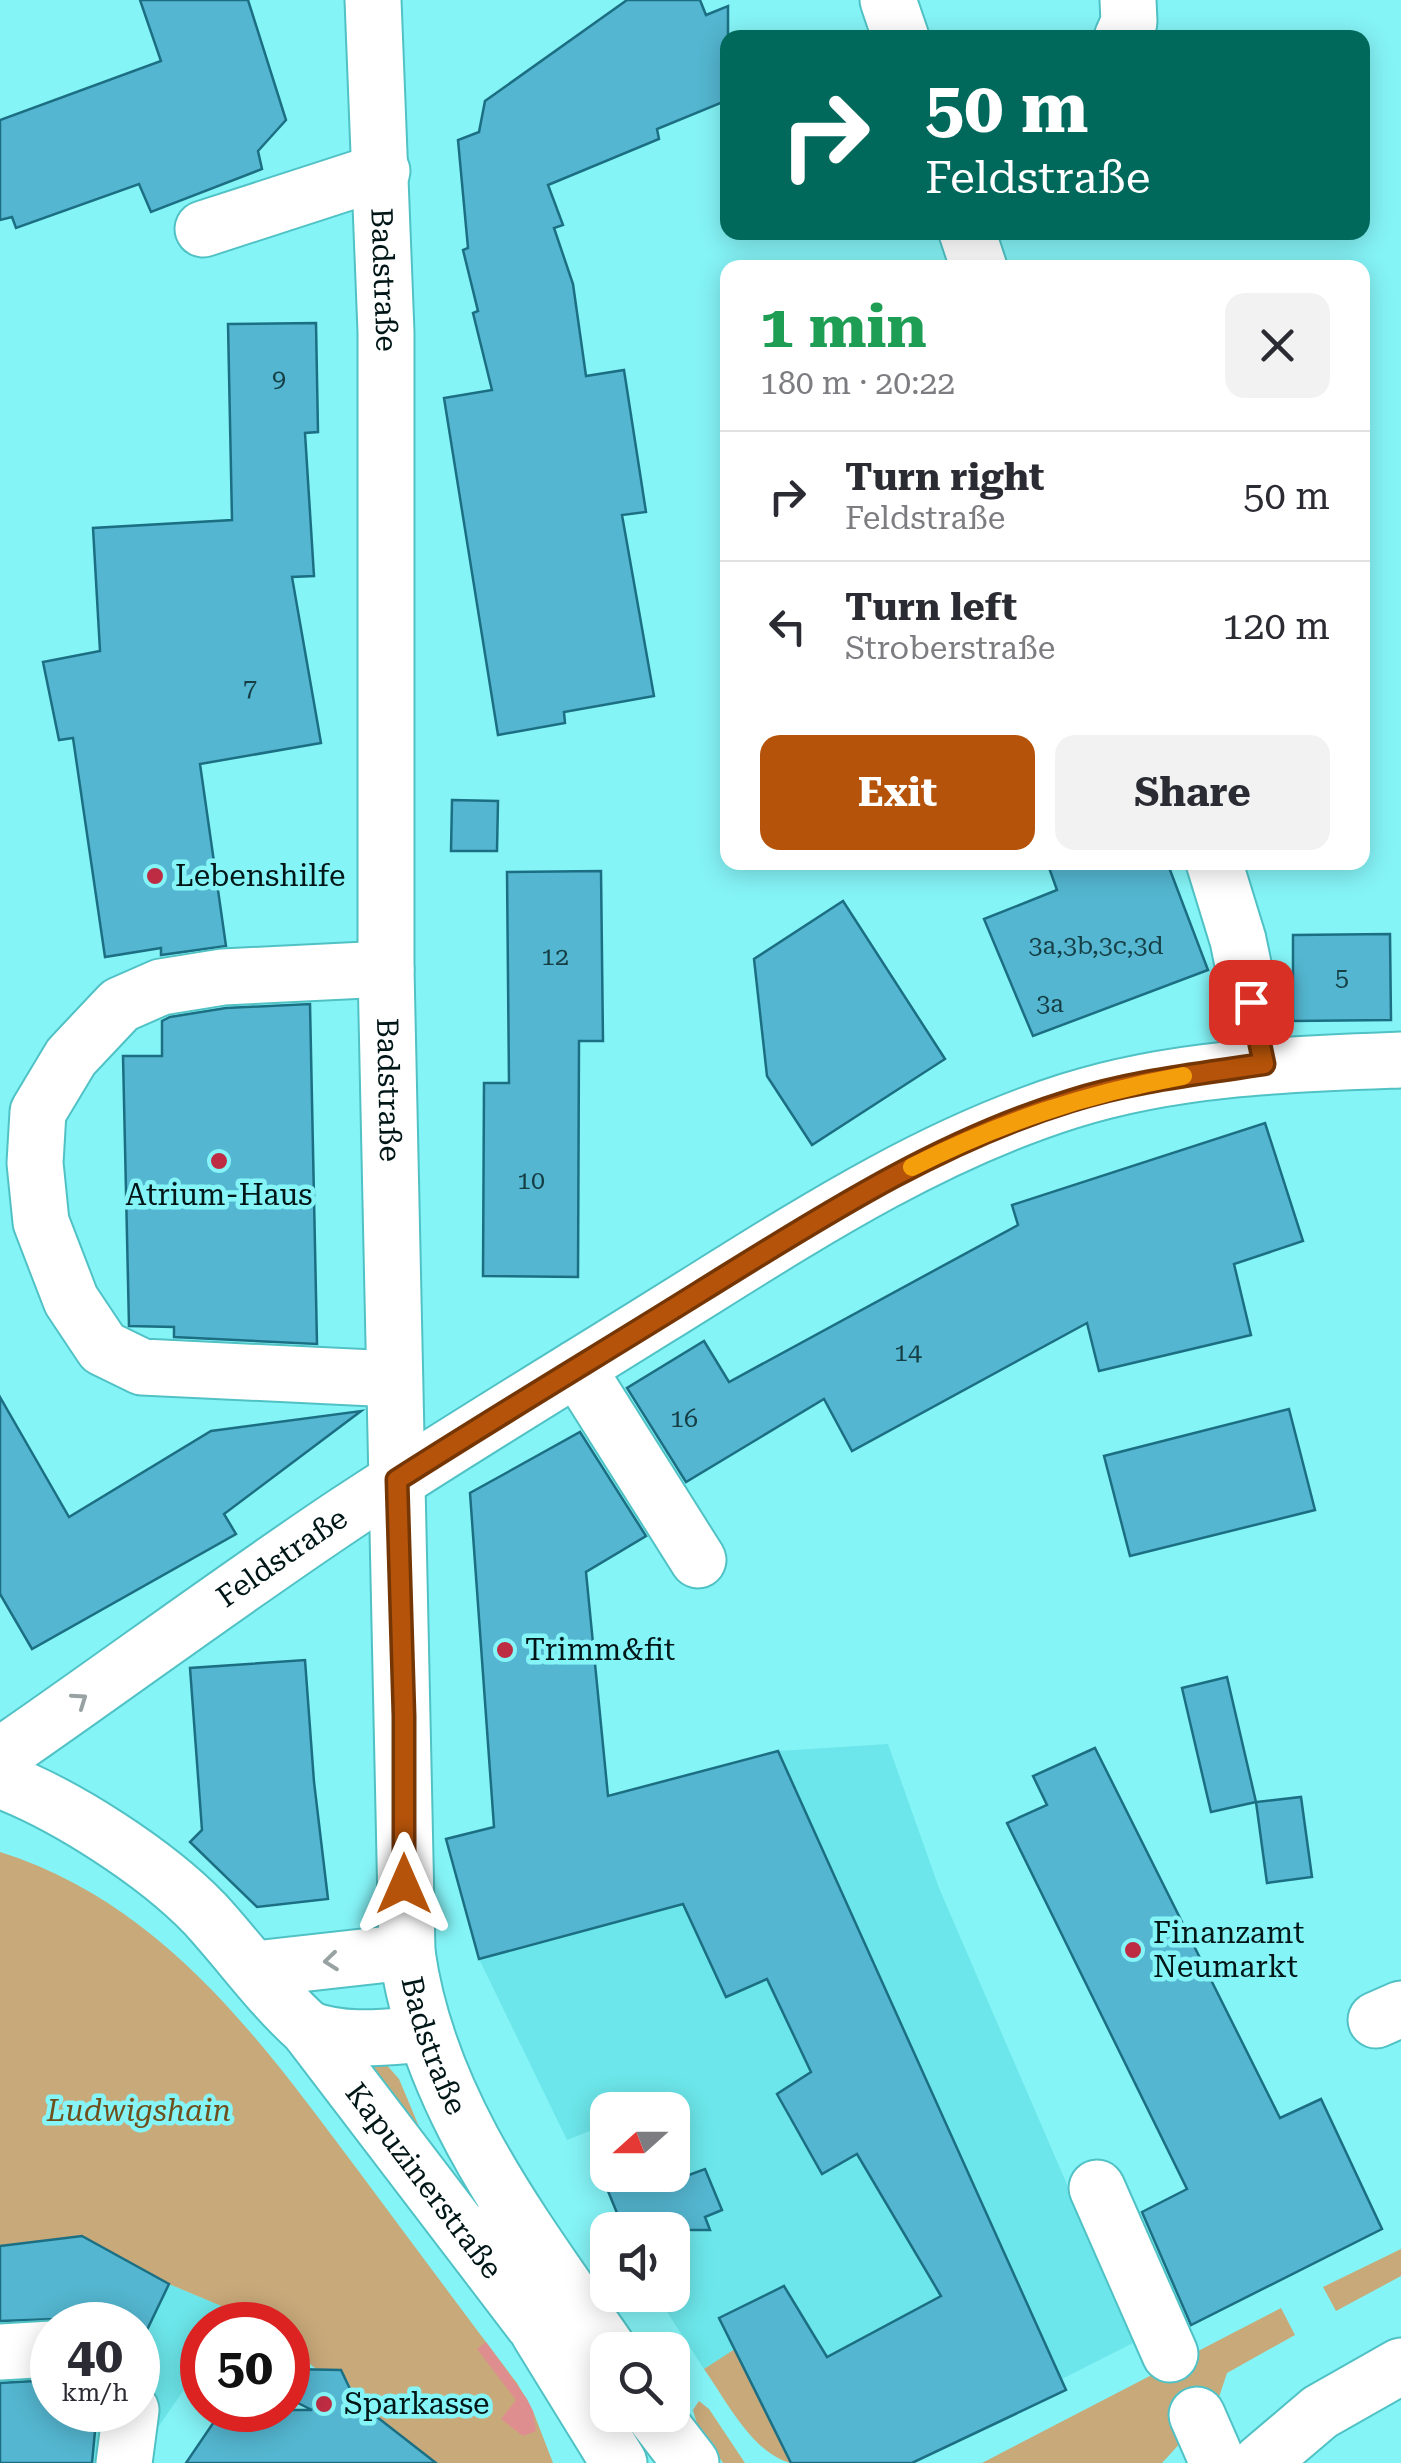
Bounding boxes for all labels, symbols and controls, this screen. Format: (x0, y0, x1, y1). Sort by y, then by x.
text: 50 m (925, 67, 1089, 149)
icon: right (760, 70, 890, 200)
text: Feldstraße (925, 151, 1150, 204)
street label: Badstraße (364, 207, 404, 352)
text: 1 min (760, 291, 927, 362)
button: close (1225, 293, 1330, 398)
house number: 9 (272, 364, 286, 393)
text: 180 m · 20:22 (760, 364, 955, 402)
text: Turn right (845, 455, 1044, 499)
icon: right (760, 469, 815, 524)
text: 50 m (1243, 474, 1330, 518)
text: Feldstraße (845, 499, 1005, 537)
text: Turn left (845, 585, 1017, 629)
icon: left (760, 599, 815, 654)
text: 120 m (1222, 604, 1330, 648)
text: Stroberstraße (845, 629, 1055, 667)
house number: 7 (243, 673, 257, 702)
button: Exit (760, 735, 1035, 850)
button: Share (1055, 735, 1330, 850)
place label: Lebenshilfe (175, 858, 346, 893)
marker: Lebenshilfe (144, 865, 166, 887)
house number: 3a,3b,3c,3d (1029, 931, 1163, 960)
house number: 12 (541, 942, 569, 971)
pin (1209, 960, 1294, 1045)
house number: 5 (1335, 963, 1349, 992)
icon: arrive (1224, 975, 1279, 1030)
house number: 3a (1036, 989, 1064, 1018)
street label: Badstraße (370, 1017, 408, 1162)
marker: Atrium-Haus (208, 1150, 230, 1172)
house number: 10 (517, 1166, 545, 1195)
place label: Atrium-Haus (126, 1177, 312, 1212)
house number: 14 (894, 1338, 922, 1367)
house number: 16 (670, 1404, 698, 1433)
street label: Feldstraße (210, 1500, 354, 1614)
place label: Trimm&fit (525, 1632, 675, 1667)
marker: Trimm&fit (494, 1639, 516, 1661)
one-way arrow (69, 1694, 87, 1712)
position arrow (352, 1832, 456, 1936)
place label: Finanzamt Neumarkt (1153, 1915, 1304, 1984)
marker: Finanzamt Neumarkt (1122, 1939, 1144, 1961)
one-way arrow (322, 1950, 338, 1971)
street label: Badstraße (394, 1973, 474, 2120)
street label: Kapuzinerstraße (339, 2076, 510, 2285)
north arrow (590, 2092, 690, 2192)
map controls (590, 2092, 690, 2432)
park label: Ludwigshain (46, 2093, 231, 2128)
button: sound (590, 2212, 690, 2312)
speed limit sign: 50 (180, 2302, 310, 2432)
text: 40 (67, 2326, 123, 2384)
button: search (590, 2332, 690, 2432)
text: km/h (62, 2378, 128, 2407)
place label: Sparkasse (344, 2386, 490, 2421)
marker: Sparkasse (313, 2393, 335, 2415)

